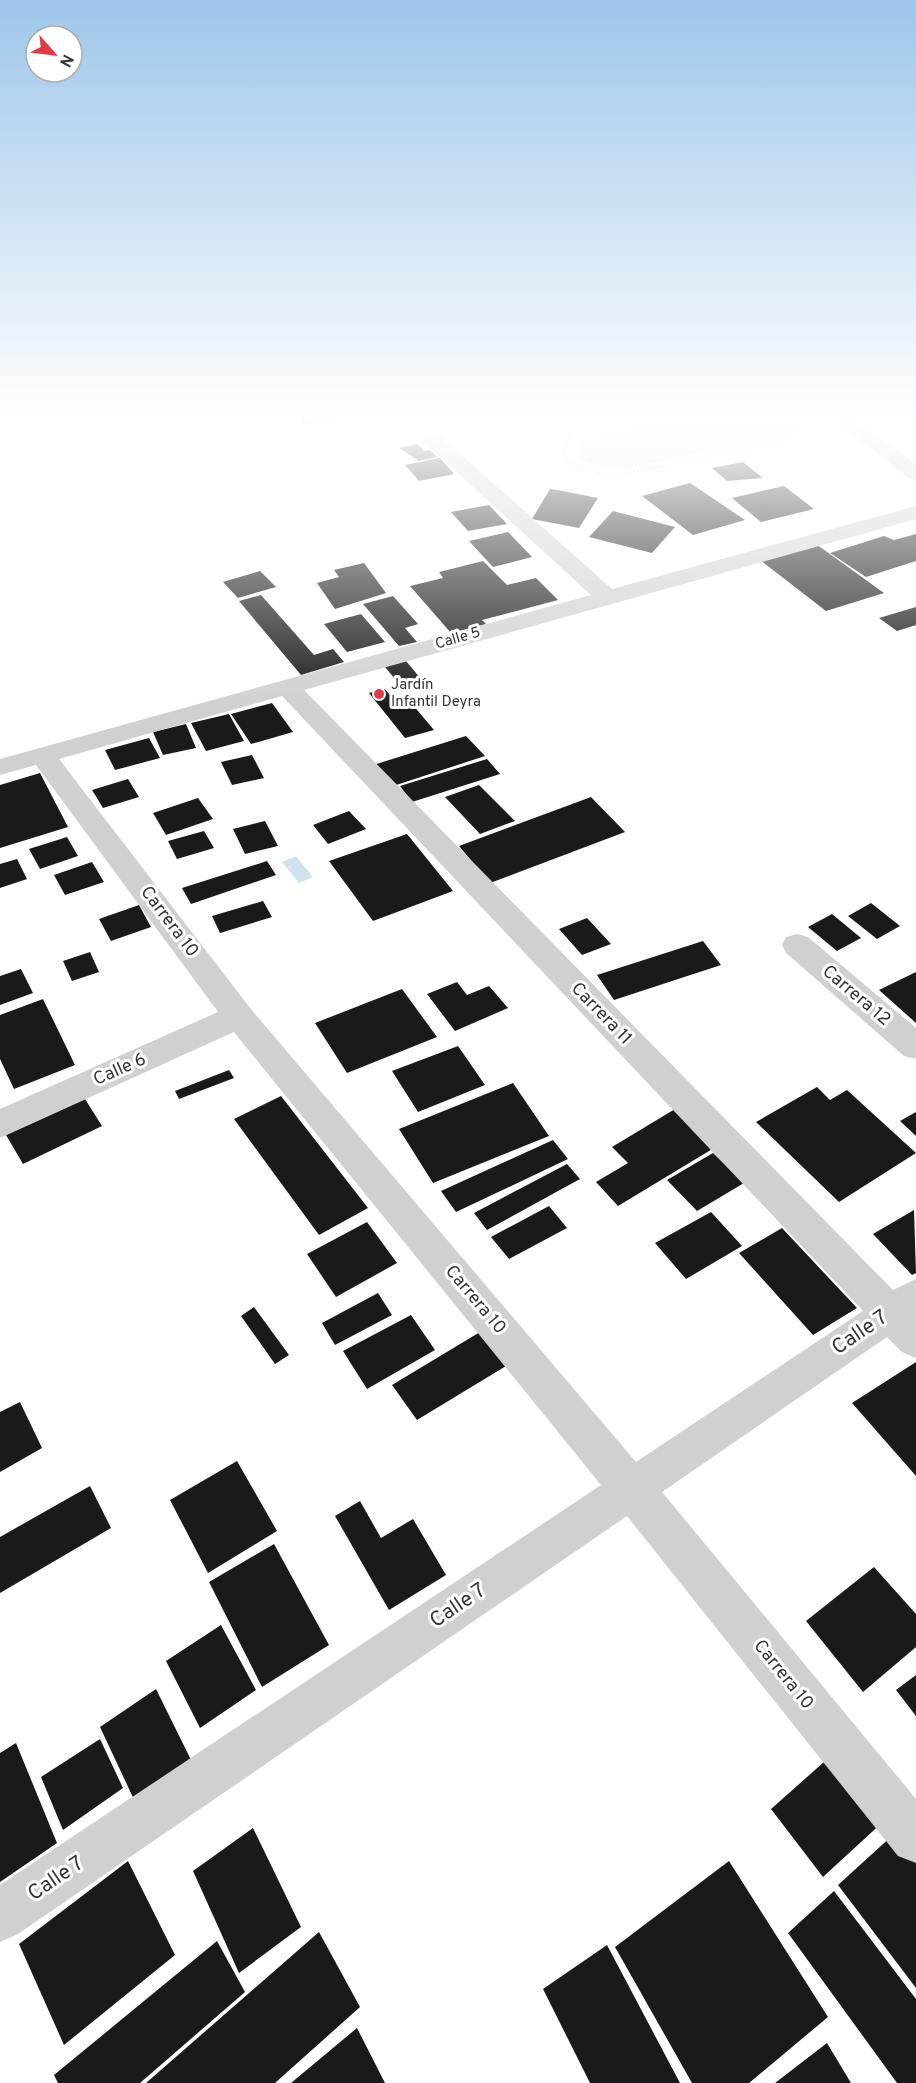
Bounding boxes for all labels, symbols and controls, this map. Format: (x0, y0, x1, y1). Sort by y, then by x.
north arrow (24, 24, 84, 84)
text: N (54, 50, 77, 70)
street label: Calle 5 (433, 623, 483, 655)
place label: Jardín Infantil Deyra (391, 676, 481, 712)
marker: Jardín Infantil Deyra (372, 687, 386, 701)
street label: Carrera 10 (135, 882, 203, 962)
street label: Carrera 12 (817, 961, 895, 1031)
street label: Carrera 11 (565, 978, 637, 1050)
street label: Calle 6 (90, 1048, 150, 1092)
street label: Carrera 10 (439, 1261, 511, 1339)
street label: Calle 7 (827, 1304, 893, 1362)
street label: Calle 7 (425, 1577, 491, 1635)
street label: Carrera 10 (748, 1635, 818, 1715)
street label: Calle 7 (23, 1850, 89, 1908)

